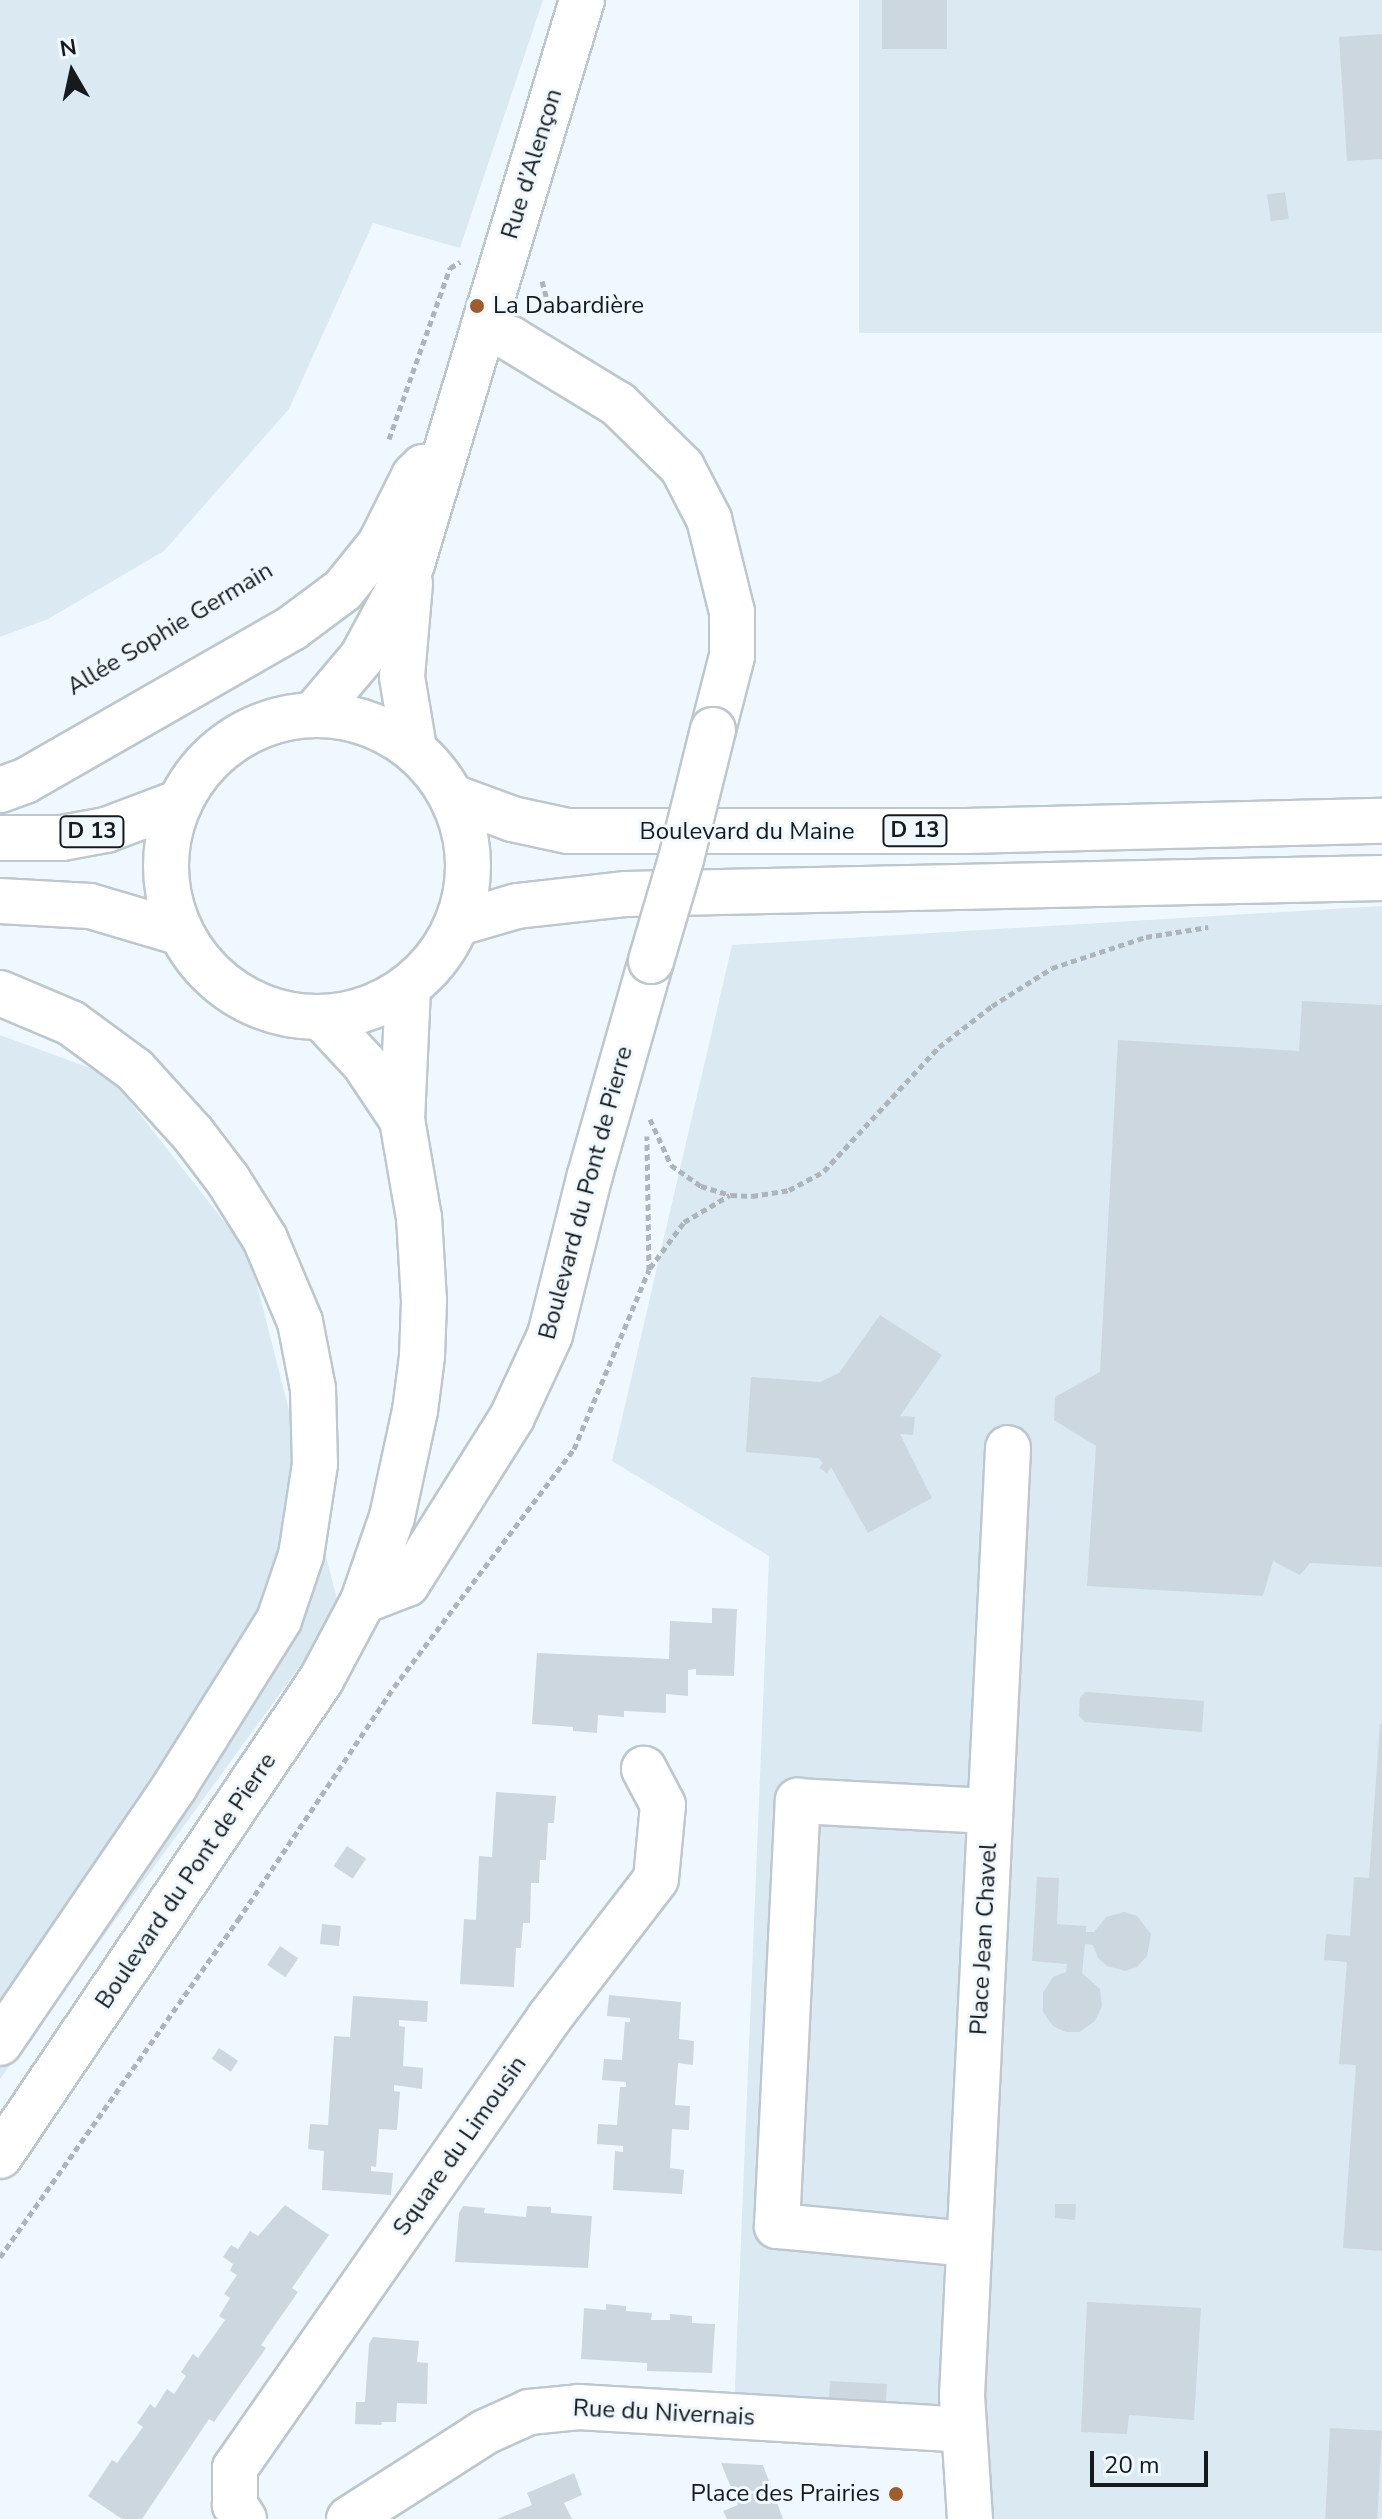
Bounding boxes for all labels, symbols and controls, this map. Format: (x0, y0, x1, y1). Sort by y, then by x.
north arrow (32, 32, 112, 112)
text: N (58, 32, 79, 64)
street label: Rue d’Alençon (496, 86, 568, 242)
place label: La Dabardière (493, 292, 644, 320)
marker: La Dabardière (468, 297, 486, 315)
street label: Allée Sophie Germain (62, 556, 278, 702)
road number: D 13 (881, 813, 949, 849)
road number: D 13 (58, 814, 126, 850)
street label: Boulevard du Maine (640, 818, 854, 846)
street label: Boulevard du Pont de Pierre (533, 1043, 639, 1343)
street label: Boulevard du Pont de Pierre (90, 1748, 282, 2014)
street label: Place Jean Chavel (965, 1842, 1003, 2036)
street label: Square du Limousin (387, 2051, 533, 2241)
street label: Rue du Nivernais (572, 2394, 756, 2432)
scale bar (1094, 2435, 1212, 2485)
text: 20 m (1104, 2449, 1160, 2481)
place label: Place des Prairies (691, 2480, 880, 2508)
marker: Place des Prairies (887, 2485, 905, 2503)

